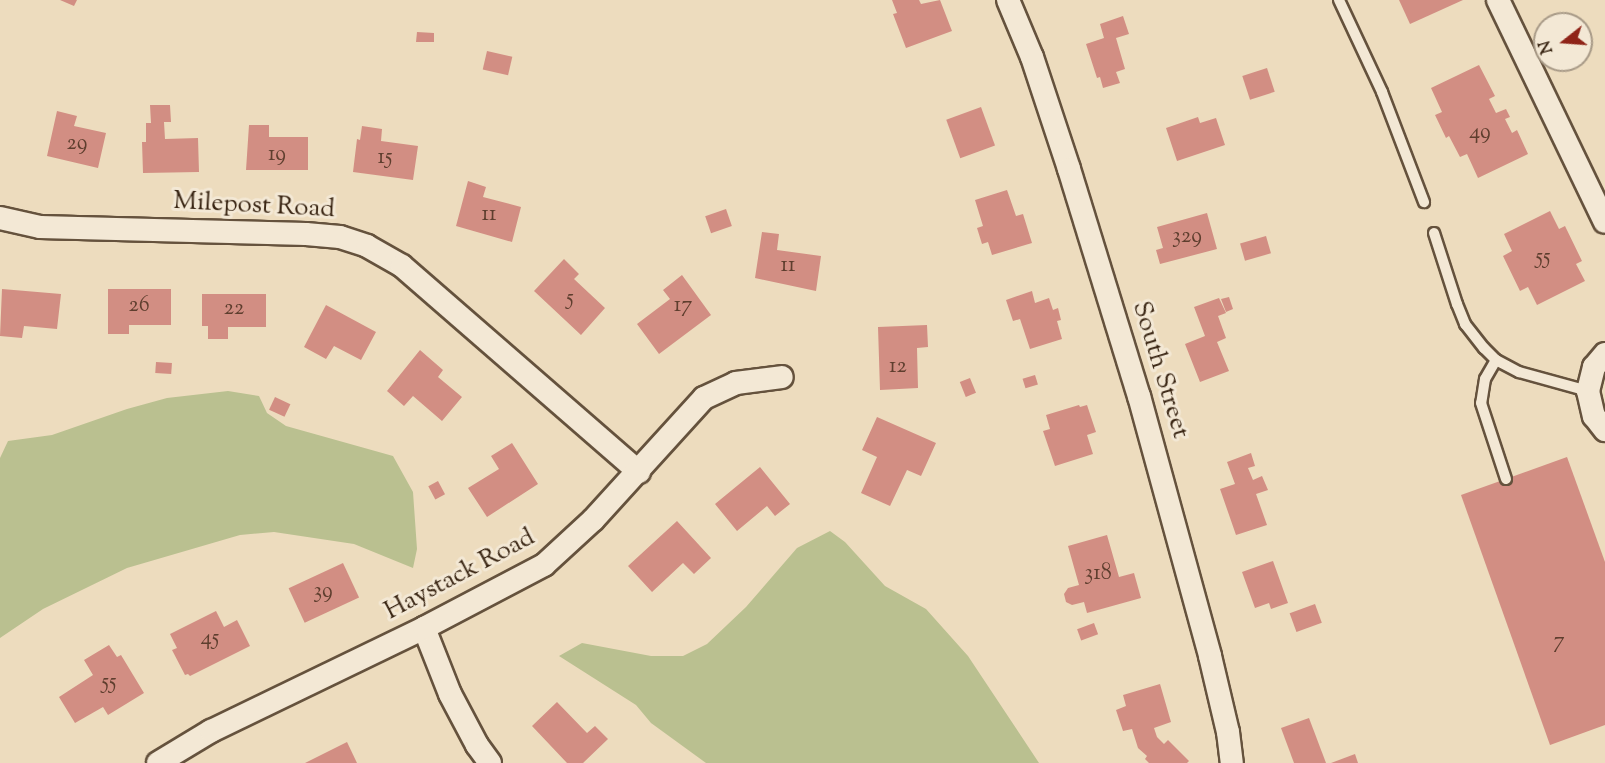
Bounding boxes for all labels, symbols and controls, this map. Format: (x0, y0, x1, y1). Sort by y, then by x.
north arrow (1533, 12, 1593, 72)
text: N (1534, 37, 1560, 56)
house number: 49 (1469, 121, 1491, 147)
house number: 29 (67, 132, 87, 158)
house number: 19 (268, 143, 286, 169)
house number: 15 (377, 146, 393, 172)
street label: Milepost Road (172, 186, 336, 226)
house number: 11 (482, 203, 496, 229)
house number: 329 (1172, 225, 1202, 251)
house number: 55 (1535, 246, 1551, 272)
house number: 11 (781, 254, 795, 280)
house number: 5 (566, 287, 574, 313)
house number: 26 (128, 294, 150, 320)
house number: 17 (674, 294, 692, 320)
house number: 22 (224, 297, 244, 323)
street label: South Street (1124, 298, 1196, 442)
house number: 12 (889, 355, 907, 381)
street label: Haystack Road (380, 522, 540, 628)
house number: 318 (1084, 562, 1112, 588)
house number: 39 (313, 580, 333, 606)
house number: 45 (201, 627, 219, 653)
house number: 7 (1553, 630, 1565, 656)
house number: 55 (101, 671, 117, 697)

